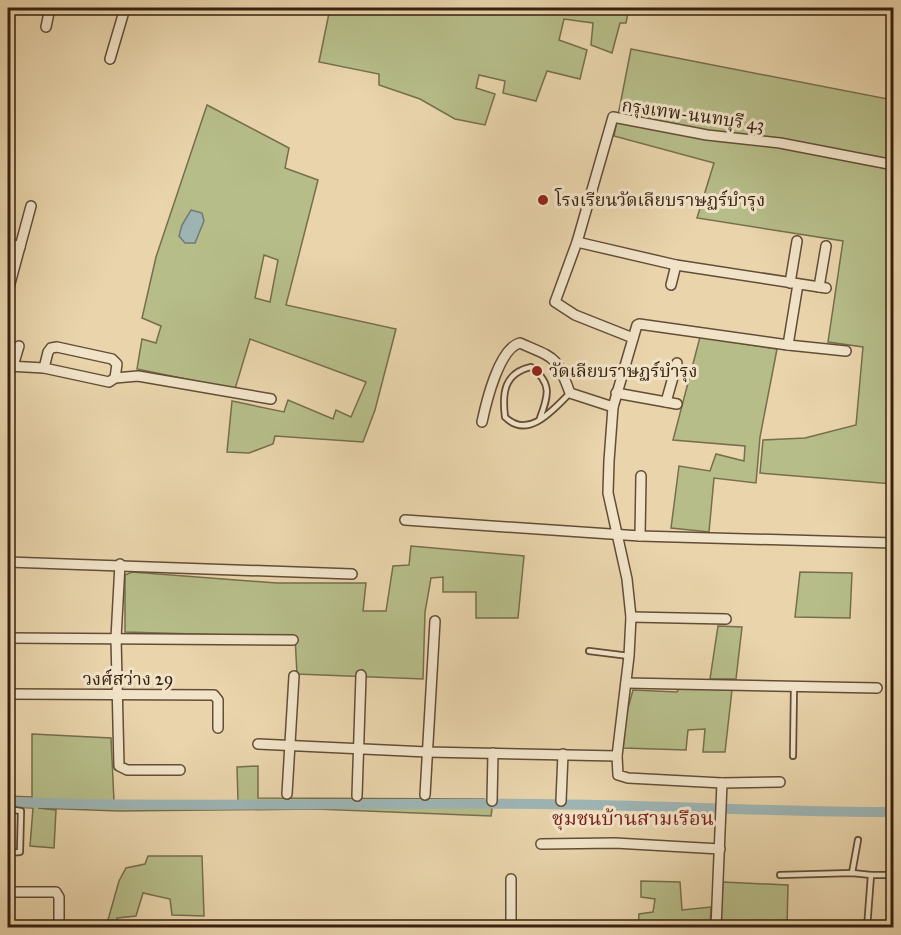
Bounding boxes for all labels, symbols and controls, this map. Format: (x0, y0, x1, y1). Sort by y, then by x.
street label: กรุงเทพ-นนทบุรี 43 (620, 94, 766, 137)
place label: โรงเรียนวัดเลียบราษฏร์บำรุง (554, 187, 765, 212)
marker: โรงเรียนวัดเลียบราษฏร์บำรุง (536, 193, 550, 207)
place label: วัดเลียบราษฏร์บำรุง (549, 360, 698, 383)
marker: วัดเลียบราษฏร์บำรุง (530, 364, 544, 378)
street label: วงศ์สว่าง 29 (83, 668, 173, 690)
district label: ชุมชนบ้านสามเรือน (552, 806, 714, 831)

